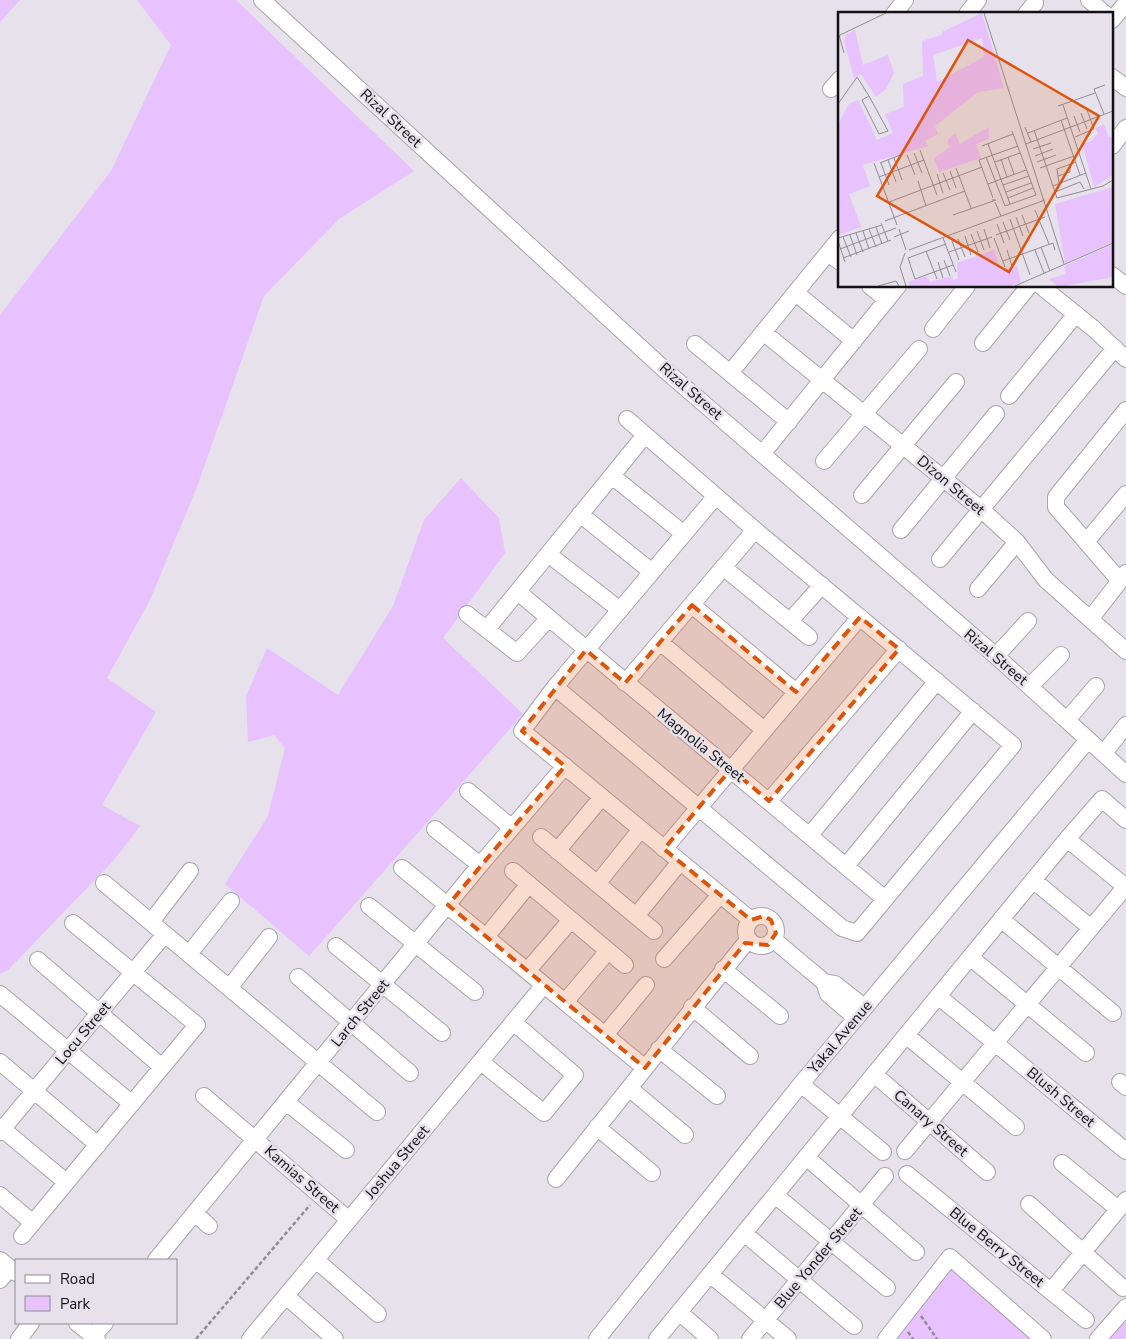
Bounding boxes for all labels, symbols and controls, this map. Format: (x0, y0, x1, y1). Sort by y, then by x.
inset map (838, 12, 1114, 288)
street label: Rizal Street (356, 84, 427, 152)
street label: Rizal Street (655, 358, 727, 424)
street label: Dizon Street (913, 451, 990, 520)
street label: Rizal Street (960, 624, 1033, 690)
street label: Magnolia Street (653, 704, 749, 787)
street label: Larch Street (327, 974, 394, 1051)
street label: Yakal Avenue (803, 996, 877, 1079)
street label: Locu Street (51, 997, 116, 1069)
street label: Blush Street (1023, 1062, 1100, 1132)
street label: Canary Street (889, 1085, 973, 1161)
street label: Joshua Street (360, 1120, 434, 1204)
street label: Kamias Street (260, 1141, 344, 1218)
street label: Blue Yonder Street (770, 1203, 867, 1313)
street label: Blue Berry Street (945, 1203, 1049, 1292)
legend (15, 1259, 178, 1324)
text: Road (60, 1269, 95, 1289)
text: Park (60, 1294, 90, 1314)

